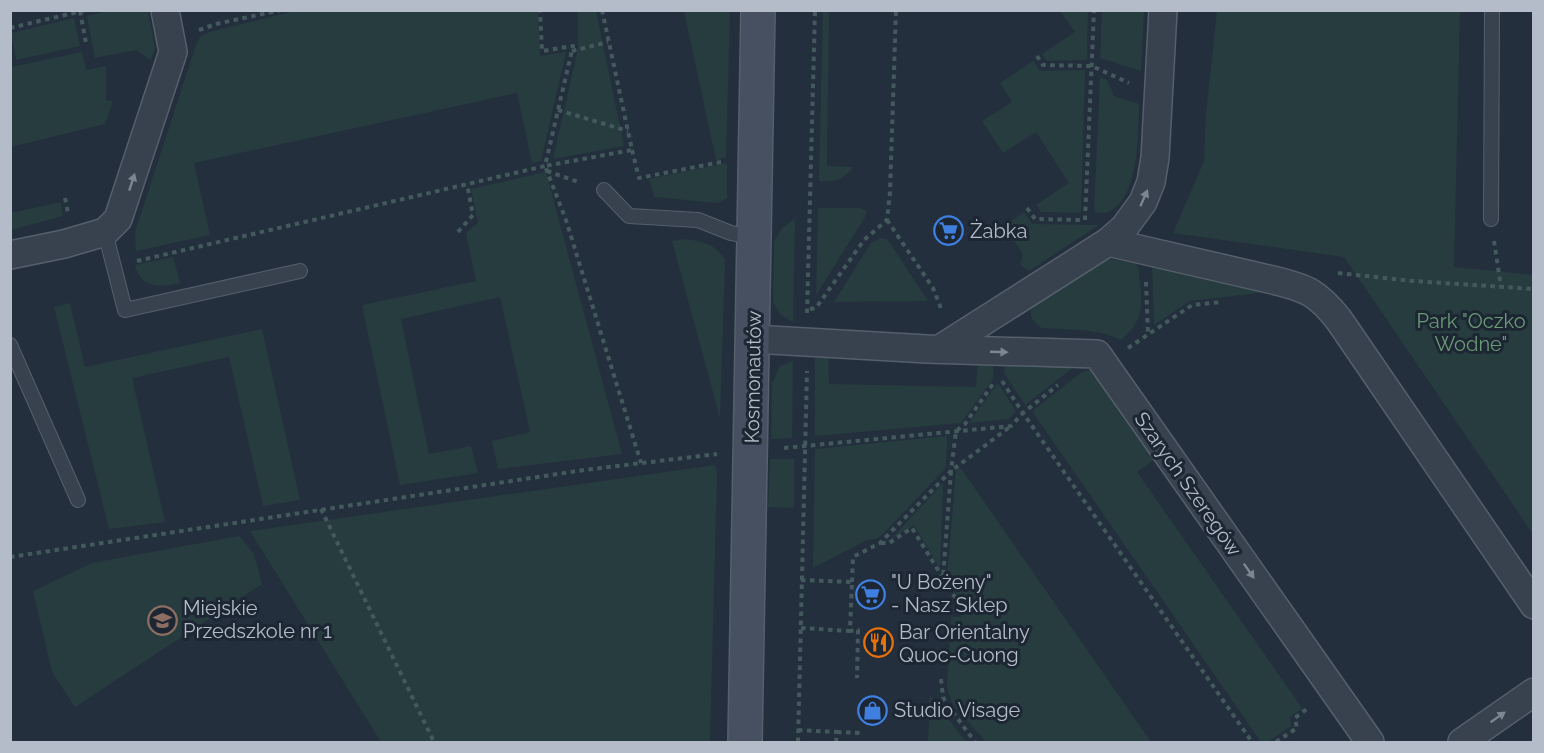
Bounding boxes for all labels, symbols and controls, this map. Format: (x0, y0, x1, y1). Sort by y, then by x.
one-way arrow (128, 173, 137, 191)
one-way arrow (1139, 188, 1149, 206)
supermarket icon: Żabka (933, 215, 965, 247)
place label: Żabka (970, 218, 1027, 243)
park label: Park "Oczko Wodne" (1416, 309, 1526, 356)
street label: Kosmonautów (740, 310, 766, 444)
one-way arrow (989, 347, 1008, 356)
street label: Szarych Szeregów (1129, 407, 1247, 561)
one-way arrow (1243, 562, 1255, 578)
place label: "U Bożeny" - Nasz Sklep (891, 570, 1008, 617)
supermarket icon: "U Bożeny" - Nasz Sklep (854, 578, 886, 610)
place label: Miejskie Przedszkole nr 1 (183, 596, 332, 643)
school or university icon: Miejskie Przedszkole nr 1 (146, 604, 178, 636)
place label: Bar Orientalny Quoc-Cuong (899, 620, 1030, 667)
restaurant icon: Bar Orientalny Quoc-Cuong (862, 627, 894, 659)
shop icon: Studio Visage (857, 694, 889, 726)
place label: Studio Visage (894, 698, 1021, 722)
one-way arrow (1489, 711, 1505, 723)

